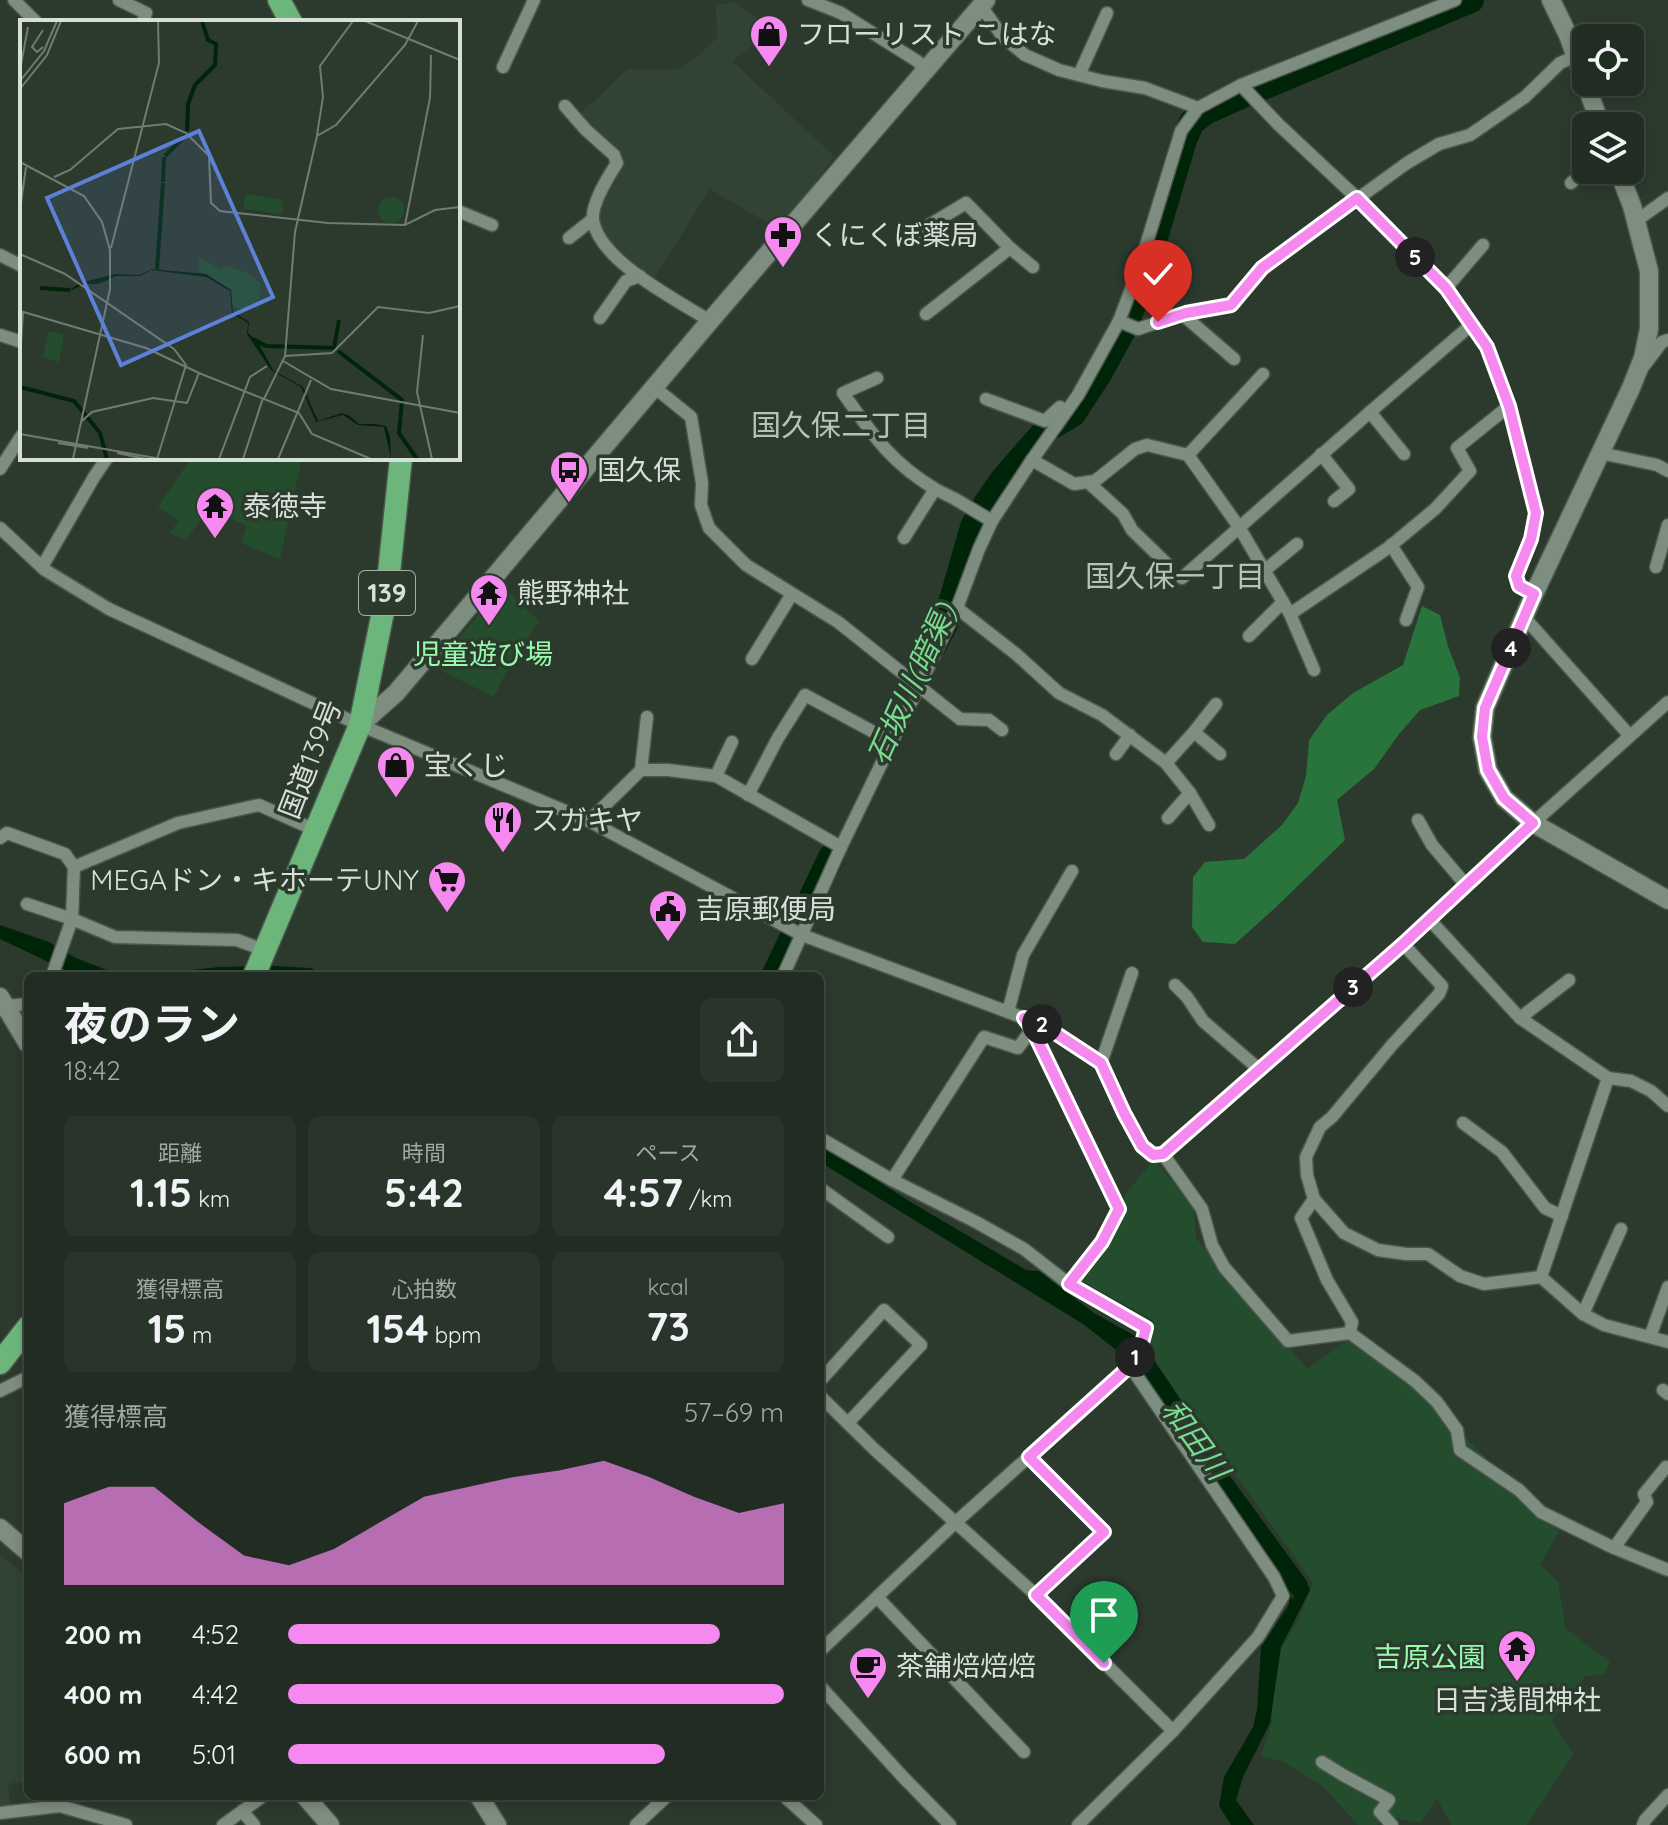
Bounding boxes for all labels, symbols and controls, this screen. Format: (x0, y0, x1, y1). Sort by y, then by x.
shop icon: フローリスト こはな (748, 13, 790, 68)
place label: フローリスト こはな (797, 16, 1057, 51)
inset map (20, 20, 460, 460)
map controls (1572, 24, 1644, 184)
button: locate (1572, 24, 1644, 96)
button: layers (1572, 112, 1644, 184)
pharmacy icon: くにくぼ薬局 (762, 214, 804, 269)
place label: くにくぼ薬局 (811, 217, 978, 252)
pin: 5 (1395, 237, 1435, 277)
pin (1124, 240, 1192, 322)
text: 5 (1409, 243, 1421, 271)
icon: check (1136, 252, 1180, 296)
district label: 国久保二丁目 (751, 406, 931, 444)
bus stop icon: 国久保 (548, 449, 590, 504)
place label: 国久保 (597, 452, 681, 487)
temple icon: 泰徳寺 (194, 485, 236, 540)
place label: 泰徳寺 (243, 488, 327, 523)
district label: 国久保一丁目 (1085, 557, 1265, 595)
road number: 139 (359, 571, 415, 615)
temple icon: 熊野神社 (468, 572, 510, 627)
place label: 熊野神社 (517, 575, 629, 610)
water label: 石坂川(暗渠) (859, 595, 964, 770)
pin: 4 (1491, 628, 1531, 668)
text: 4 (1505, 634, 1517, 662)
park label: 児童遊び場 (413, 636, 553, 671)
street label: 国道139号 (271, 694, 348, 823)
shop icon: 宝くじ (375, 744, 417, 799)
place label: 宝くじ (424, 747, 508, 782)
restaurant icon: スガキヤ (482, 799, 524, 854)
place label: スガキヤ (531, 802, 643, 837)
supermarket icon: MEGAドン・キホーテUNY (426, 859, 468, 914)
place label: MEGAドン・キホーテUNY (90, 862, 419, 897)
public building icon: 吉原郵便局 (647, 888, 689, 943)
place label: 吉原郵便局 (696, 891, 836, 926)
pin: 3 (1333, 967, 1373, 1007)
text: 3 (1347, 973, 1359, 1001)
text: 夜のラン (64, 996, 240, 1051)
button: share (700, 998, 784, 1082)
pin: 2 (1022, 1004, 1062, 1044)
text: 2 (1036, 1010, 1048, 1038)
text: 18:42 (64, 1054, 121, 1087)
text: 距離 (158, 1139, 202, 1167)
text: 時間 (402, 1139, 446, 1167)
text: ペース (636, 1139, 700, 1167)
text: 1.15 (130, 1167, 192, 1217)
text: 5:42 (384, 1167, 464, 1217)
text: 4:57 (604, 1167, 683, 1217)
text: km (192, 1185, 230, 1213)
text: /km (683, 1185, 732, 1213)
text: kcal (647, 1273, 689, 1301)
text: 獲得標高 (136, 1275, 224, 1303)
text: 心拍数 (391, 1275, 457, 1303)
text: 73 (646, 1301, 690, 1351)
text: 15 (148, 1303, 186, 1353)
text: 154 (367, 1303, 429, 1353)
text: m (186, 1321, 212, 1349)
text: bpm (429, 1321, 481, 1349)
pin: 1 (1115, 1337, 1155, 1377)
text: 1 (1131, 1343, 1139, 1371)
water label: 和田川 (1154, 1392, 1239, 1489)
text: 57–69 m (684, 1396, 784, 1429)
text: 獲得標高 (64, 1400, 168, 1433)
pin (1070, 1581, 1138, 1663)
icon: arrive (1082, 1593, 1126, 1637)
text: 200 m (64, 1618, 142, 1651)
text: 4:52 (192, 1618, 239, 1651)
temple icon: 日吉浅間神社 (1496, 1628, 1538, 1683)
park label: 吉原公園 (1374, 1639, 1486, 1674)
cafe icon: 茶舗焙焙焙 (847, 1645, 889, 1700)
place label: 茶舗焙焙焙 (896, 1648, 1036, 1683)
text: 400 m (64, 1678, 142, 1711)
text: 4:42 (192, 1678, 239, 1711)
place label: 日吉浅間神社 (1433, 1682, 1601, 1717)
text: 600 m (64, 1738, 142, 1771)
text: 5:01 (192, 1738, 236, 1771)

